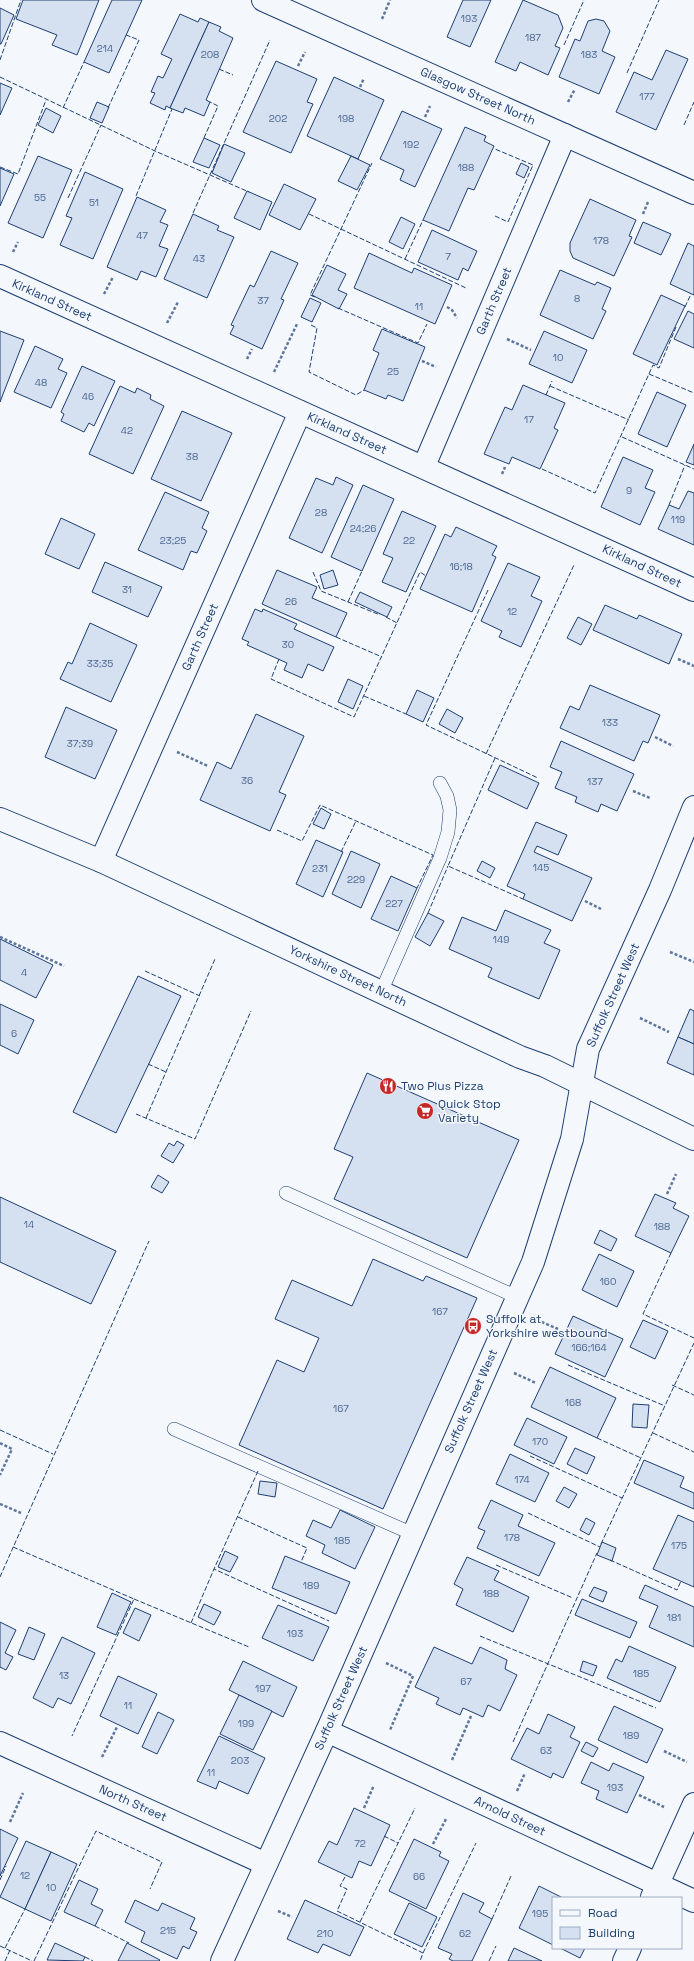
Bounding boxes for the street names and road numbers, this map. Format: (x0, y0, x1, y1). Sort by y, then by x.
street label: Glasgow Street North (418, 63, 538, 129)
street label: Garth Street (473, 265, 515, 337)
street label: Kirkland Street (9, 275, 95, 325)
street label: Kirkland Street (304, 408, 390, 458)
street label: Kirkland Street (600, 541, 684, 591)
street label: Garth Street (178, 601, 222, 673)
street label: Suffolk Street West (583, 940, 643, 1050)
street label: Yorkshire Street North (287, 942, 409, 1010)
street label: Suffolk Street West (441, 1346, 501, 1456)
street label: Suffolk Street West (311, 1643, 371, 1753)
street label: North Street (97, 1781, 169, 1825)
street label: Arnold Street (472, 1792, 548, 1840)

